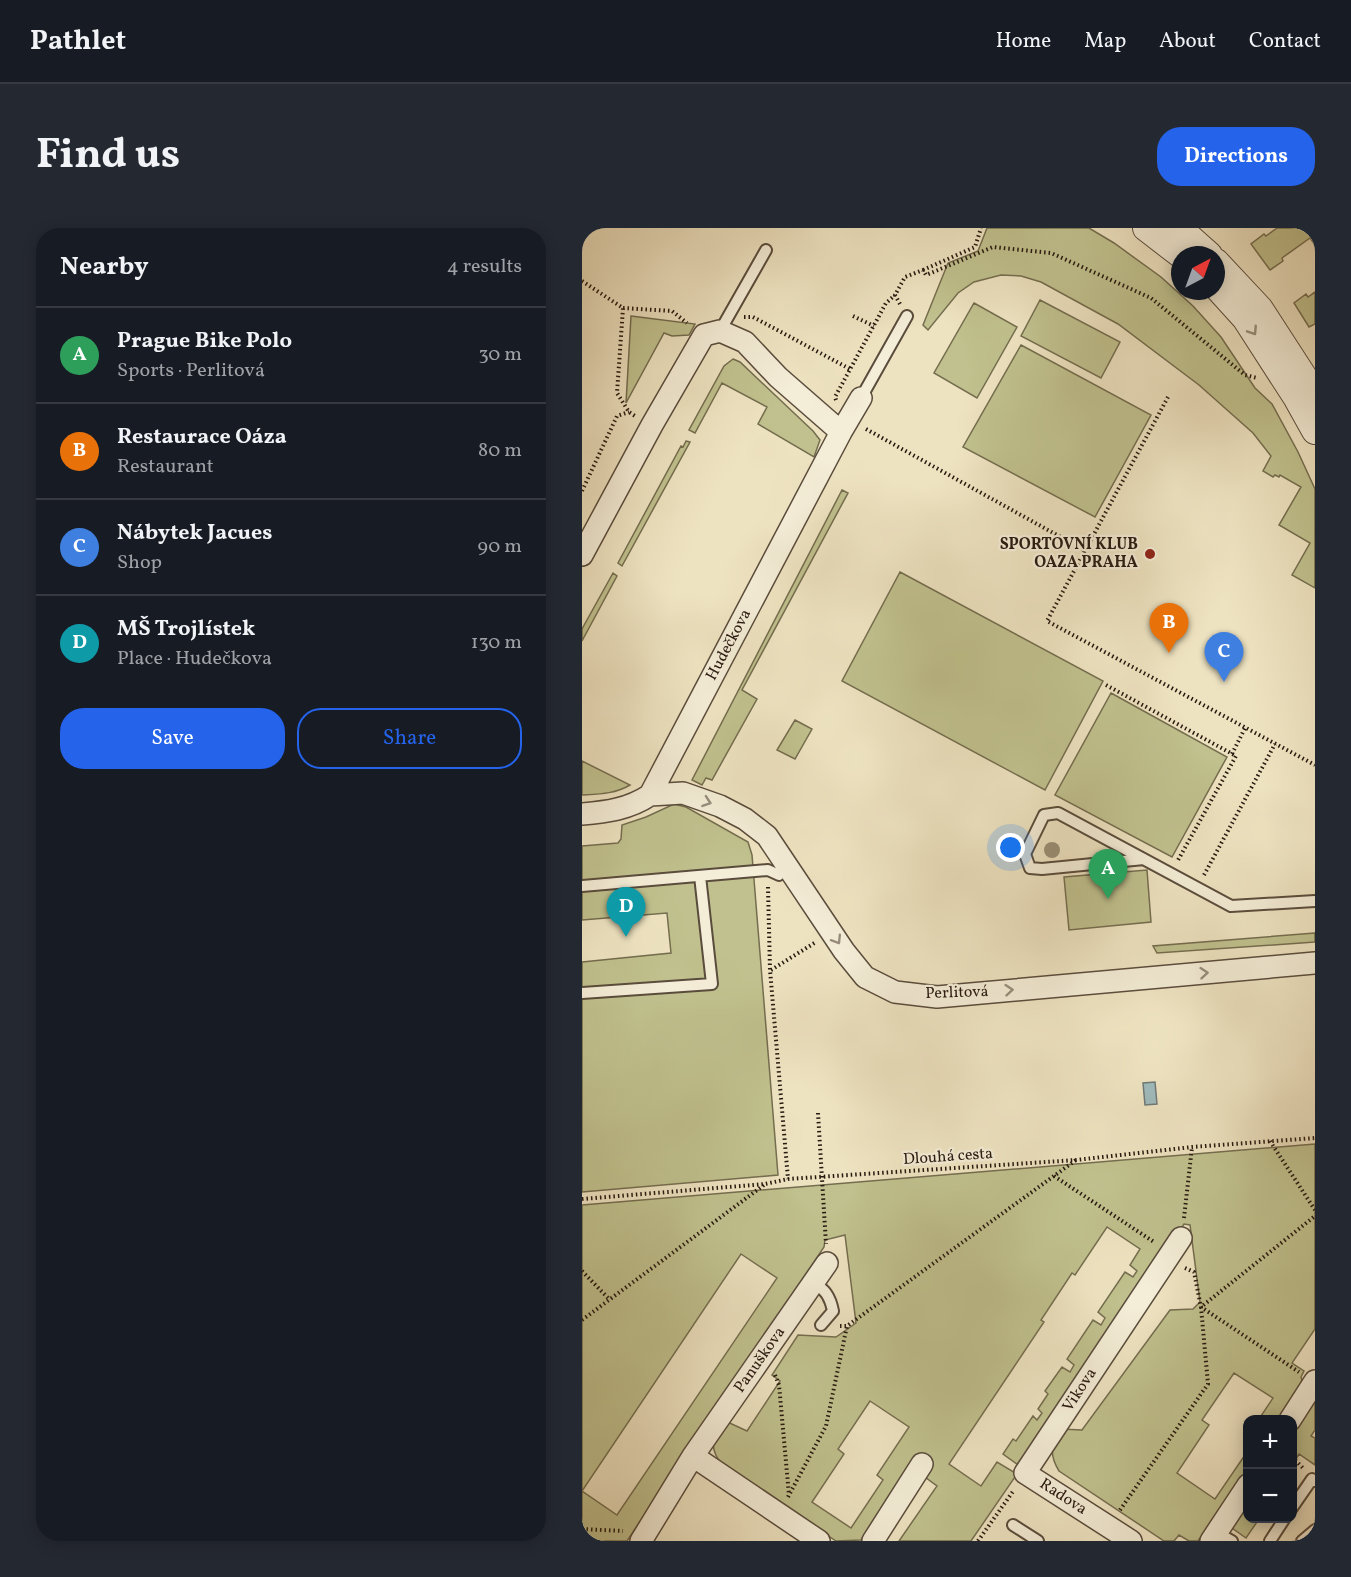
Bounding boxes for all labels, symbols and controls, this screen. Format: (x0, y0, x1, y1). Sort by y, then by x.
text: Pathlet (30, 22, 126, 61)
text: Home (996, 27, 1051, 56)
text: Map (1084, 27, 1126, 56)
text: About (1159, 27, 1216, 56)
text: Contact (1249, 27, 1321, 56)
text: Find us (36, 127, 180, 186)
button: Directions (1157, 127, 1315, 186)
north arrow (1171, 246, 1225, 300)
text: Nearby (60, 249, 149, 285)
text: 4 results (447, 253, 522, 281)
one-way arrow (1246, 325, 1258, 335)
text: Prague Bike Polo (117, 326, 292, 357)
text: A (72, 341, 87, 369)
text: 30 m (478, 341, 522, 369)
text: Sports · Perlitová (117, 357, 265, 385)
text: Restaurace Oáza (117, 422, 287, 453)
text: B (73, 437, 86, 465)
text: 80 m (478, 437, 522, 465)
text: Restaurant (117, 453, 214, 481)
text: Nábytek Jacues (117, 518, 272, 549)
text: C (73, 533, 86, 561)
text: 90 m (478, 533, 522, 561)
place label: SPORTOVNÍ KLUB OAZA PRAHA (1000, 534, 1139, 574)
marker: SPORTOVNÍ KLUB OAZA PRAHA (1143, 547, 1157, 561)
text: Shop (117, 549, 162, 577)
pin: B (1150, 604, 1188, 653)
street label: Hudečkova (701, 606, 757, 684)
text: MŠ Trojlístek (117, 614, 255, 645)
text: D (72, 629, 87, 657)
text: 130 m (471, 629, 522, 657)
pin: C (1204, 632, 1244, 682)
text: Place · Hudečkova (117, 645, 272, 673)
button: Save (60, 708, 285, 769)
button: Share (297, 708, 522, 769)
one-way arrow (701, 794, 712, 807)
your location (996, 833, 1025, 862)
pin: A (1088, 850, 1128, 899)
pin: D (606, 888, 645, 937)
one-way arrow (830, 934, 842, 944)
one-way arrow (1199, 967, 1208, 980)
street label: Perlitová (925, 981, 989, 1005)
one-way arrow (1005, 984, 1014, 997)
street label: Dlouhá cesta (902, 1143, 994, 1171)
street label: Panuškova (729, 1323, 791, 1397)
street label: Vikova (1058, 1364, 1102, 1416)
map controls (1243, 1415, 1297, 1523)
button: + (1243, 1415, 1297, 1469)
button: − (1243, 1469, 1297, 1523)
street label: Radova (1035, 1473, 1091, 1521)

